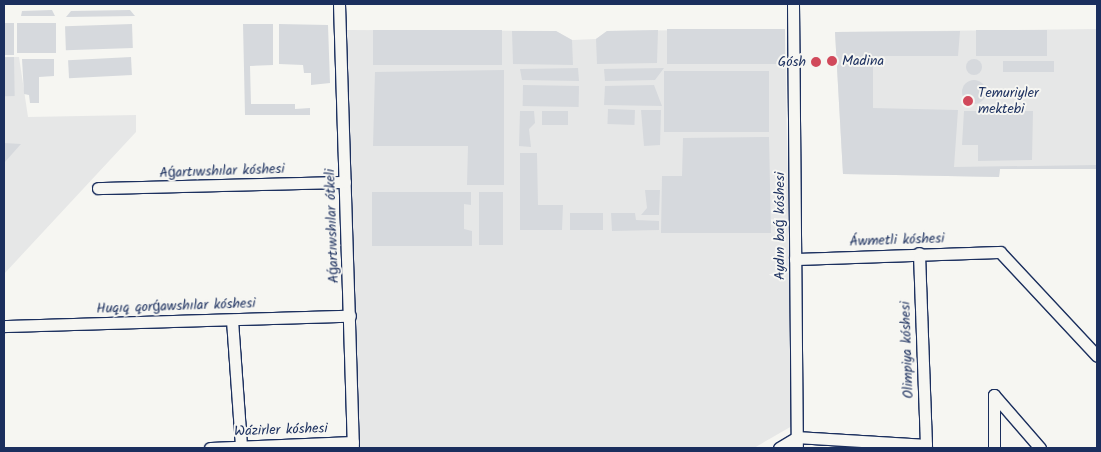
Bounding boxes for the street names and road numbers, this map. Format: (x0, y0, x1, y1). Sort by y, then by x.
street label: Aǵartıwshılar kóshesi (159, 160, 285, 182)
street label: Aǵartıwshılar ótkeli (322, 168, 342, 284)
street label: Aydın baǵ kóshesi (772, 172, 788, 280)
street label: Áwmetli kóshesi (849, 230, 945, 250)
street label: Huqıq qorǵawshılar kóshesi (96, 295, 256, 317)
street label: Olimpiya kóshesi (897, 301, 917, 399)
street label: Wázirler kóshesi (234, 420, 328, 440)

